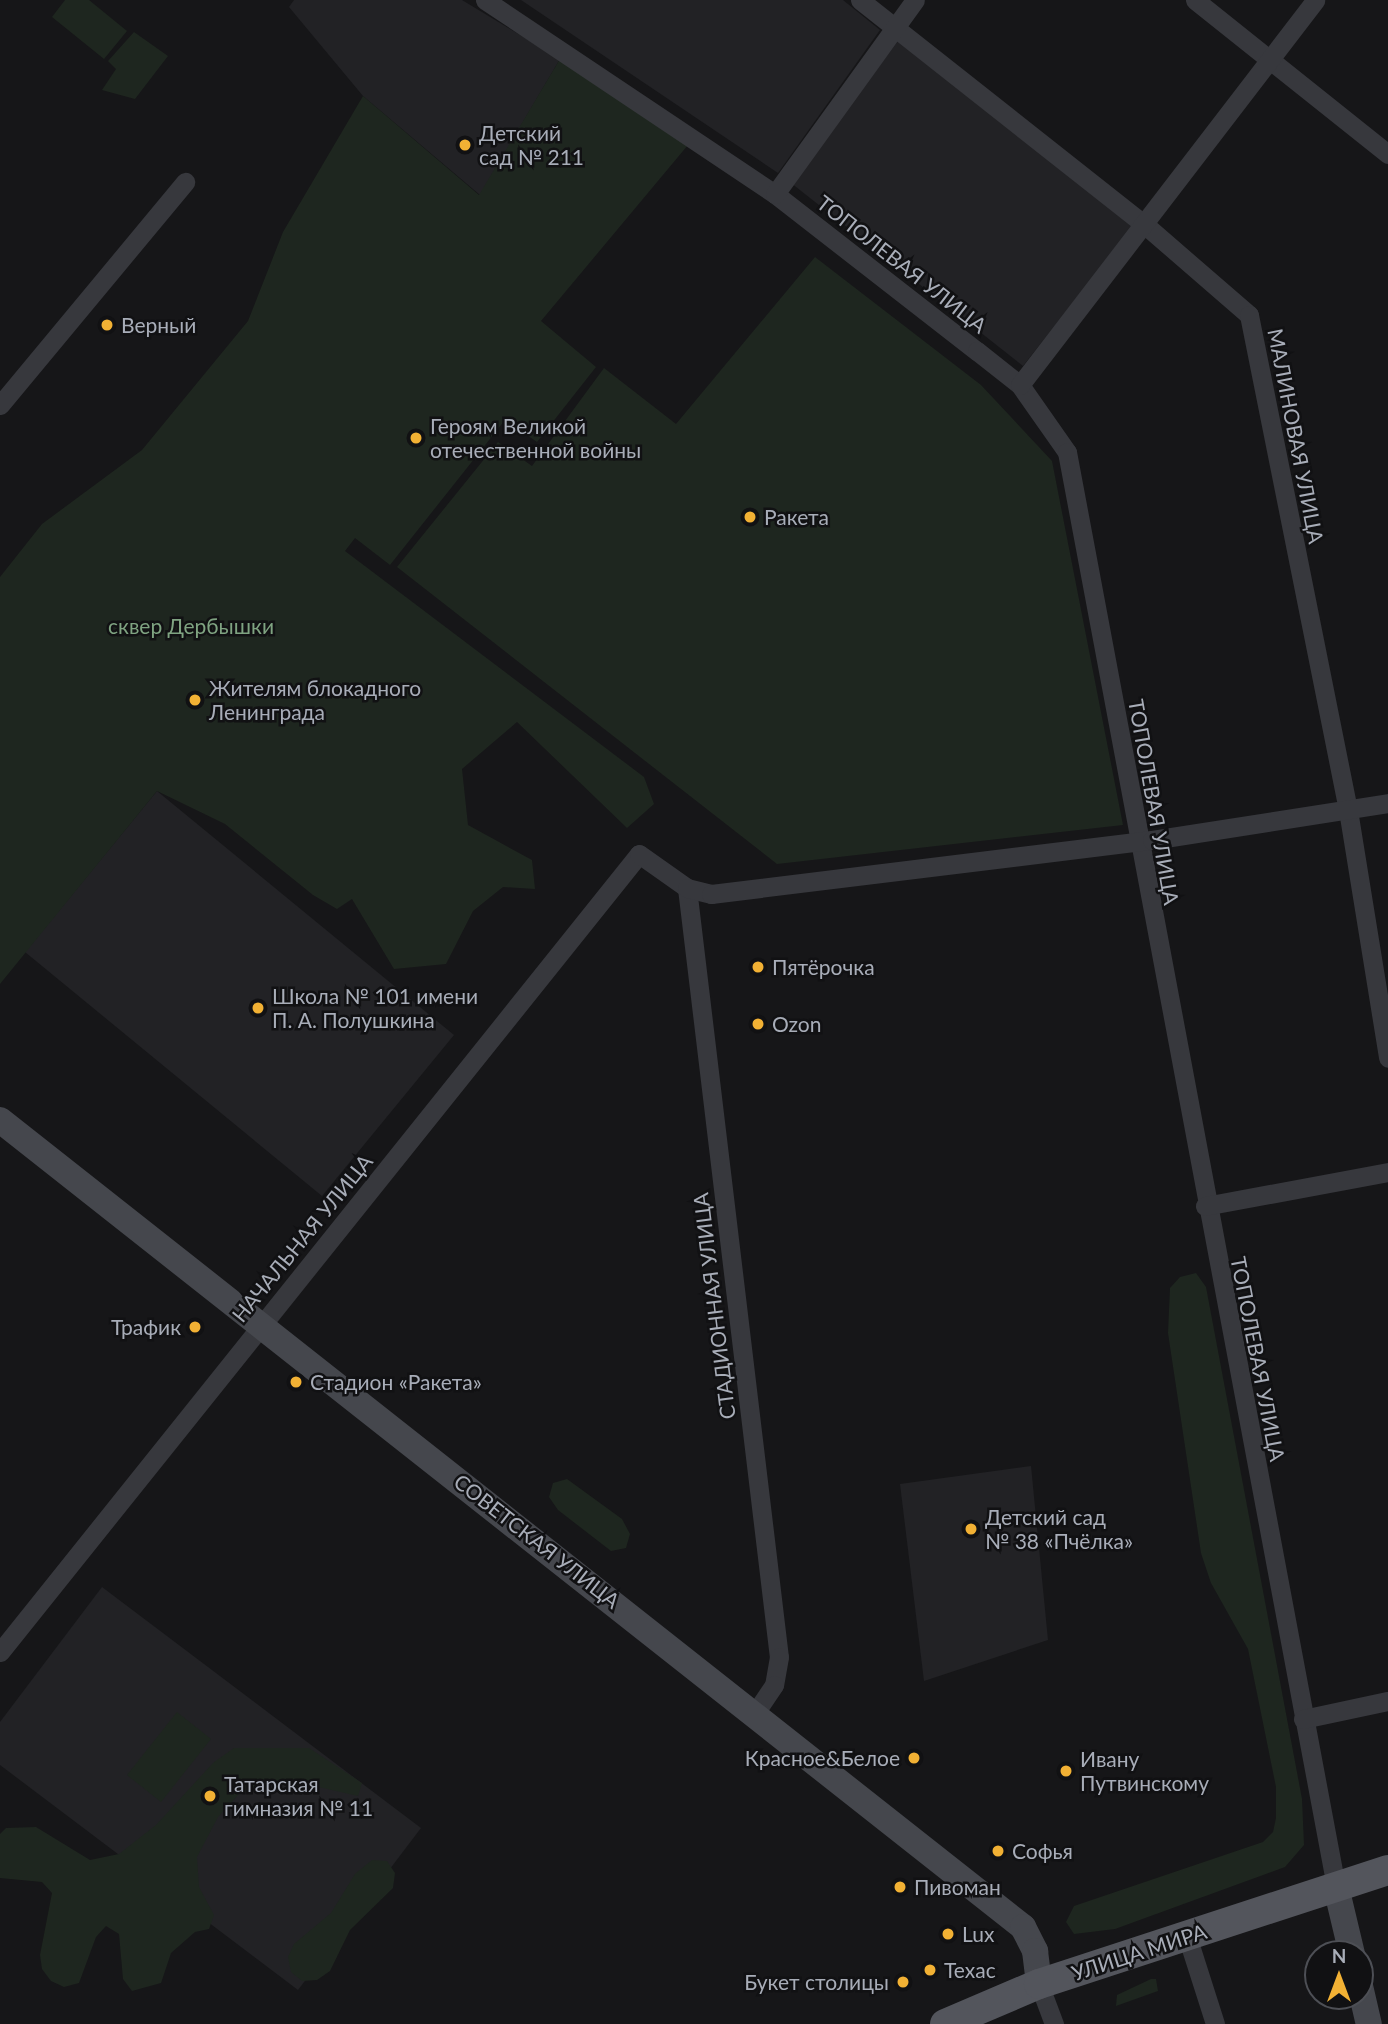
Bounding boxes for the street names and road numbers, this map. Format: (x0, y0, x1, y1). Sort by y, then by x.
street label: ТОПОЛЕВАЯ УЛИЦА (812, 190, 992, 338)
street label: МАЛИНОВАЯ УЛИЦА (1263, 326, 1329, 546)
street label: ТОПОЛЕВАЯ УЛИЦА (1123, 697, 1185, 907)
street label: НАЧАЛЬНАЯ УЛИЦА (227, 1149, 377, 1327)
street label: СТАДИОННАЯ УЛИЦА (688, 1191, 740, 1421)
street label: ТОПОЛЕВАЯ УЛИЦА (1226, 1254, 1290, 1464)
street label: СОВЕТСКАЯ УЛИЦА (449, 1468, 625, 1614)
street label: УЛИЦА МИРА (1068, 1918, 1210, 1986)

